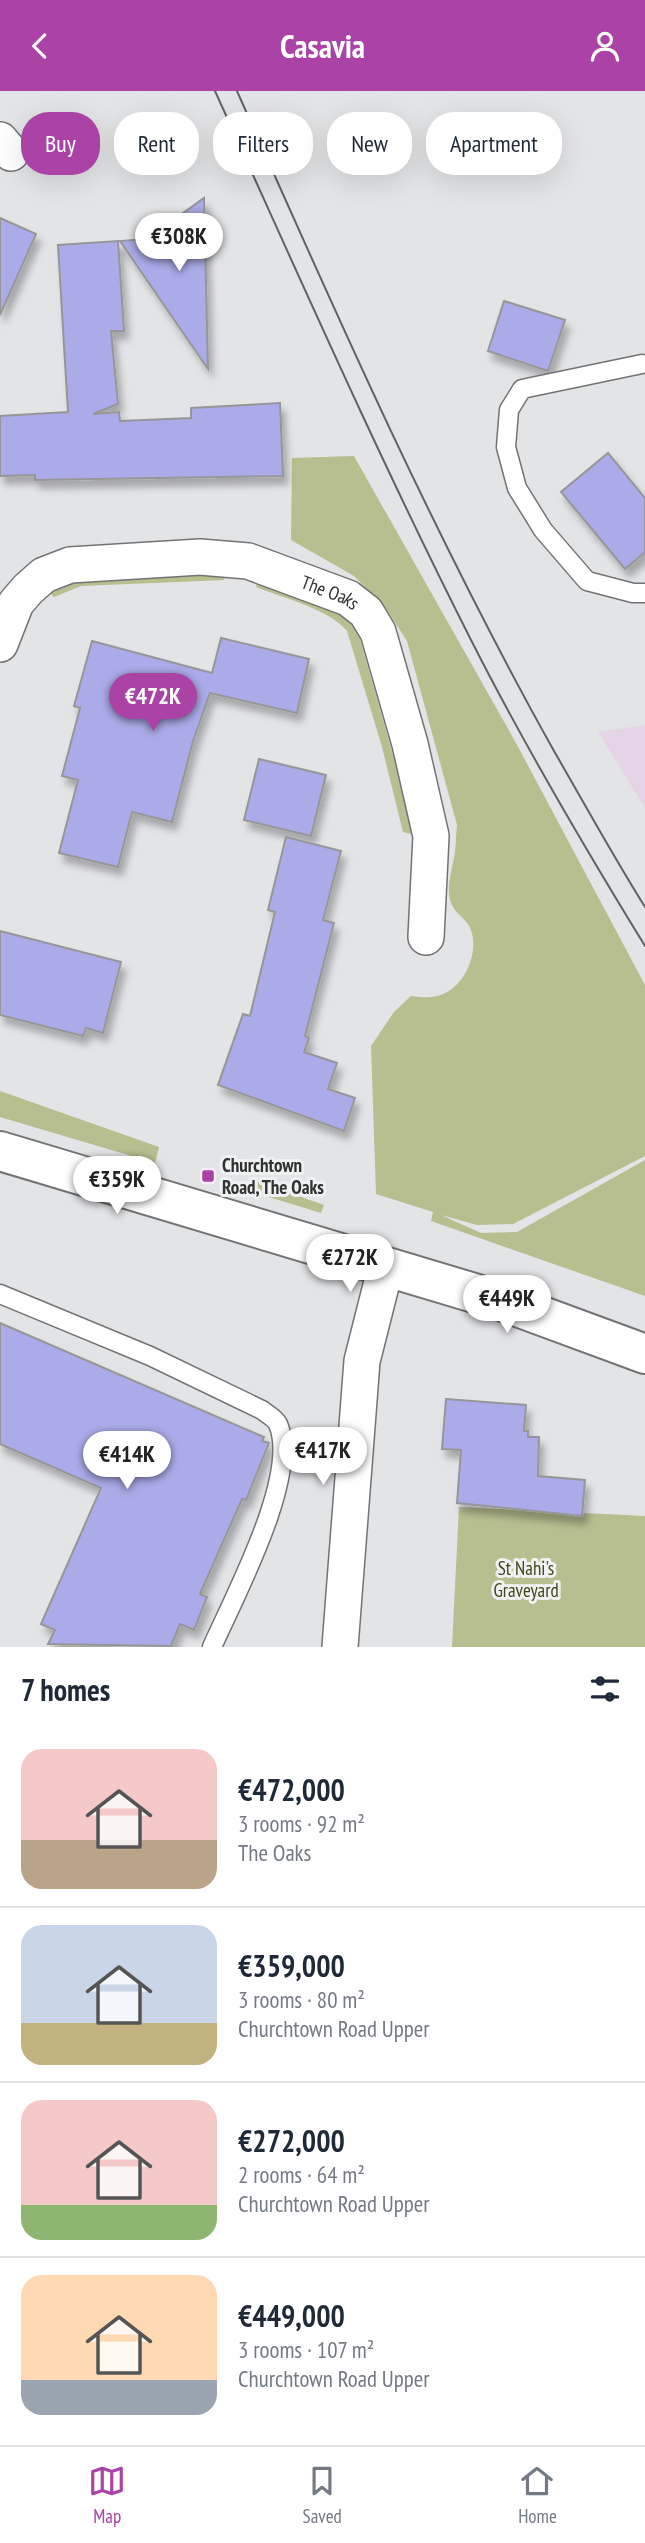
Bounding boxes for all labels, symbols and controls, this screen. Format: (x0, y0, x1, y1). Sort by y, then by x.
text: Casavia (280, 25, 365, 67)
icon: back (21, 27, 59, 65)
icon: person (586, 27, 624, 65)
chip: Buy (21, 112, 100, 175)
chip: Rent (114, 112, 199, 175)
chip: Filters (213, 112, 313, 175)
chip: New (327, 112, 412, 175)
chip: Apartment (426, 112, 562, 175)
pin: €308K (130, 213, 228, 273)
text: €308K (151, 221, 207, 250)
street label: The Oaks (298, 570, 365, 615)
pin: €472K (104, 673, 202, 733)
text: €472K (125, 681, 181, 710)
place label: Churchtown Road, The Oaks (222, 1153, 324, 1199)
pin: €359K (68, 1157, 166, 1216)
text: €359K (89, 1164, 145, 1193)
marker: Churchtown Road, The Oaks (200, 1168, 216, 1184)
pin: €272K (301, 1235, 399, 1294)
text: €272K (322, 1242, 378, 1271)
pin: €449K (458, 1275, 556, 1335)
text: €449K (479, 1283, 535, 1312)
pin: €417K (274, 1427, 372, 1487)
pin: €414K (78, 1431, 176, 1491)
text: €417K (295, 1435, 351, 1464)
text: €414K (99, 1439, 155, 1468)
park label: St Nahi's Graveyard (493, 1556, 559, 1602)
text: 7 homes (21, 1670, 110, 1709)
icon: filters (586, 1670, 624, 1708)
text: €472,000 (238, 1770, 345, 1809)
icon: home (77, 1777, 161, 1861)
text: 3 rooms · 92 m² (238, 1809, 365, 1838)
text: The Oaks (238, 1838, 311, 1867)
text: €359,000 (238, 1946, 345, 1985)
icon: home (77, 1953, 161, 2037)
text: 3 rooms · 80 m² (238, 1985, 365, 2014)
text: Churchtown Road Upper (238, 2014, 430, 2043)
text: €272,000 (238, 2121, 345, 2160)
icon: home (77, 2128, 161, 2212)
text: 2 rooms · 64 m² (238, 2160, 365, 2189)
text: Churchtown Road Upper (238, 2189, 430, 2218)
text: €449,000 (238, 2296, 345, 2335)
icon: home (77, 2303, 161, 2387)
text: 3 rooms · 107 m² (238, 2335, 374, 2364)
text: Churchtown Road Upper (238, 2364, 430, 2393)
tab: Map (88, 2462, 126, 2528)
tab: Saved (303, 2462, 342, 2528)
tab: Home (518, 2462, 557, 2528)

